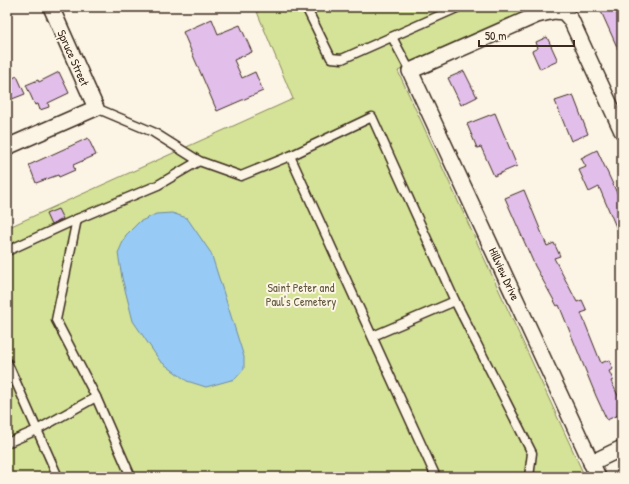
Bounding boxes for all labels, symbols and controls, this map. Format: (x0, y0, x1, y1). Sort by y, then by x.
scale bar (479, 22, 574, 48)
street label: Spruce Street (53, 27, 94, 90)
text: 50 m (485, 27, 506, 44)
street label: Hillview Drive (485, 245, 524, 303)
park label: Saint Peter and Paul's Cemetery (266, 279, 336, 310)

